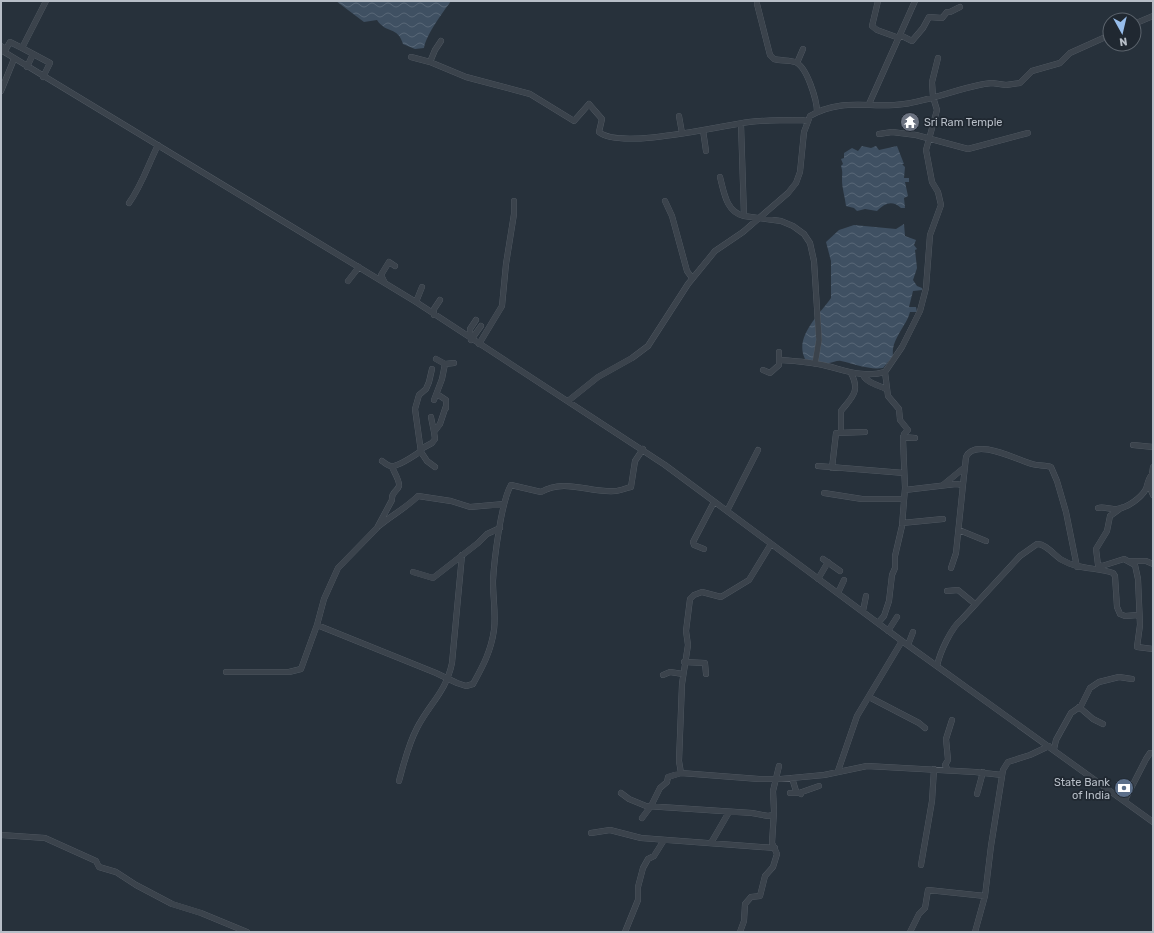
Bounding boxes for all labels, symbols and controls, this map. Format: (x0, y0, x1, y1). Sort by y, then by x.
north arrow (1102, 12, 1142, 52)
text: N (1118, 34, 1128, 48)
temple icon: Sri Ram Temple (899, 111, 921, 133)
place label: Sri Ram Temple (924, 116, 1003, 129)
place label: State Bank of India (1054, 776, 1110, 802)
bank icon: State Bank of India (1113, 777, 1135, 799)

